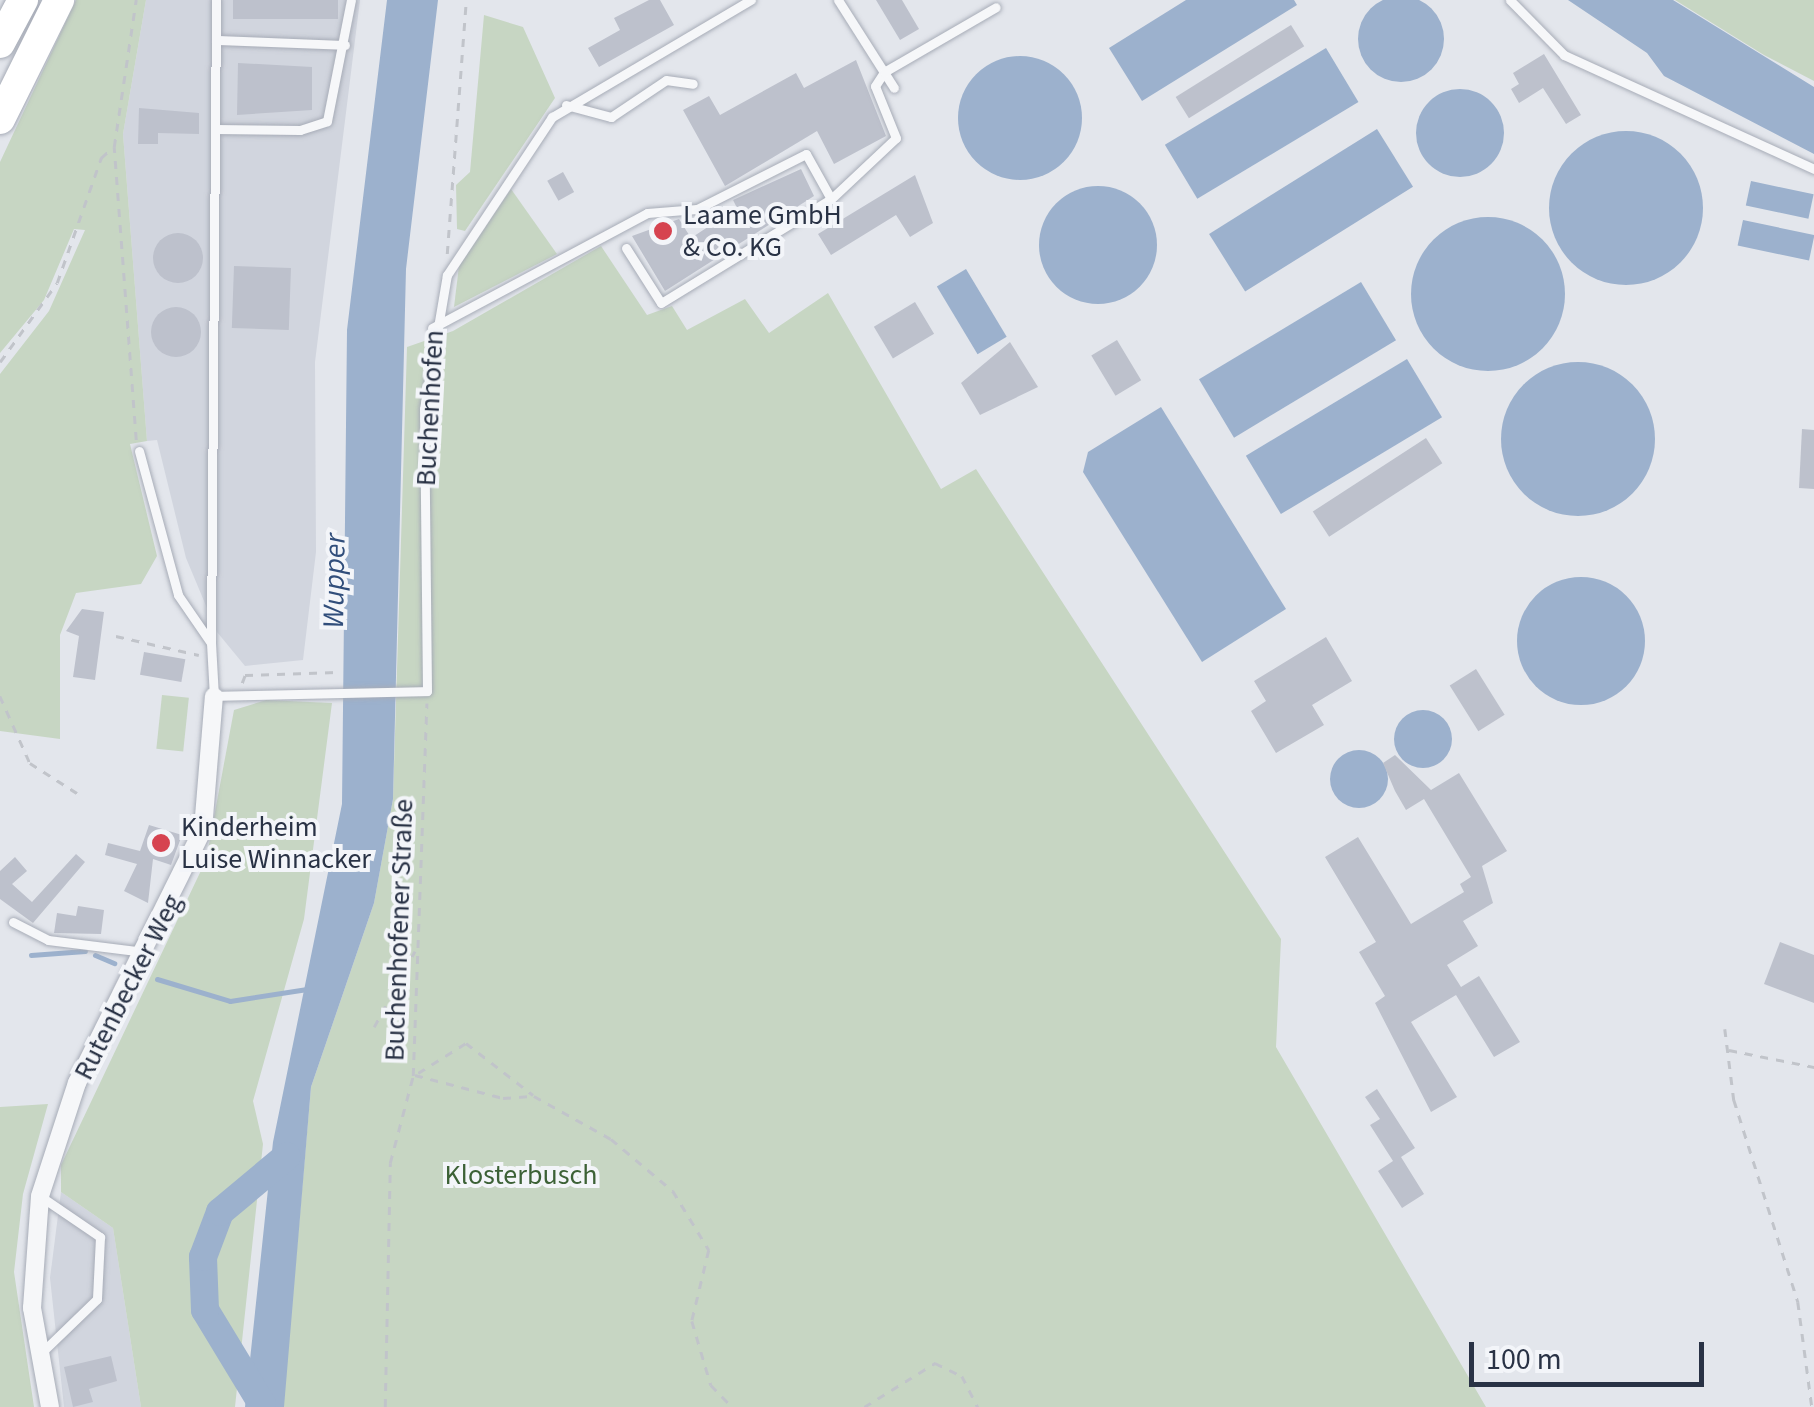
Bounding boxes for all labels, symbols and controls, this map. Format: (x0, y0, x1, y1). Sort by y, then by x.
place label: Laame GmbH & Co. KG (683, 198, 842, 264)
marker: Laame GmbH & Co. KG (652, 220, 674, 242)
street label: Buchenhofen (409, 329, 451, 487)
water label: Wupper (316, 533, 354, 629)
street label: Buchenhofener Straße (378, 798, 420, 1062)
place label: Kinderheim Luise Winnacker (181, 810, 371, 876)
marker: Kinderheim Luise Winnacker (150, 832, 172, 854)
street label: Rutenbecker Weg (67, 889, 189, 1085)
park label: Klosterbusch (445, 1158, 597, 1192)
scale bar (1474, 1322, 1709, 1384)
text: 100 m (1486, 1338, 1562, 1381)

